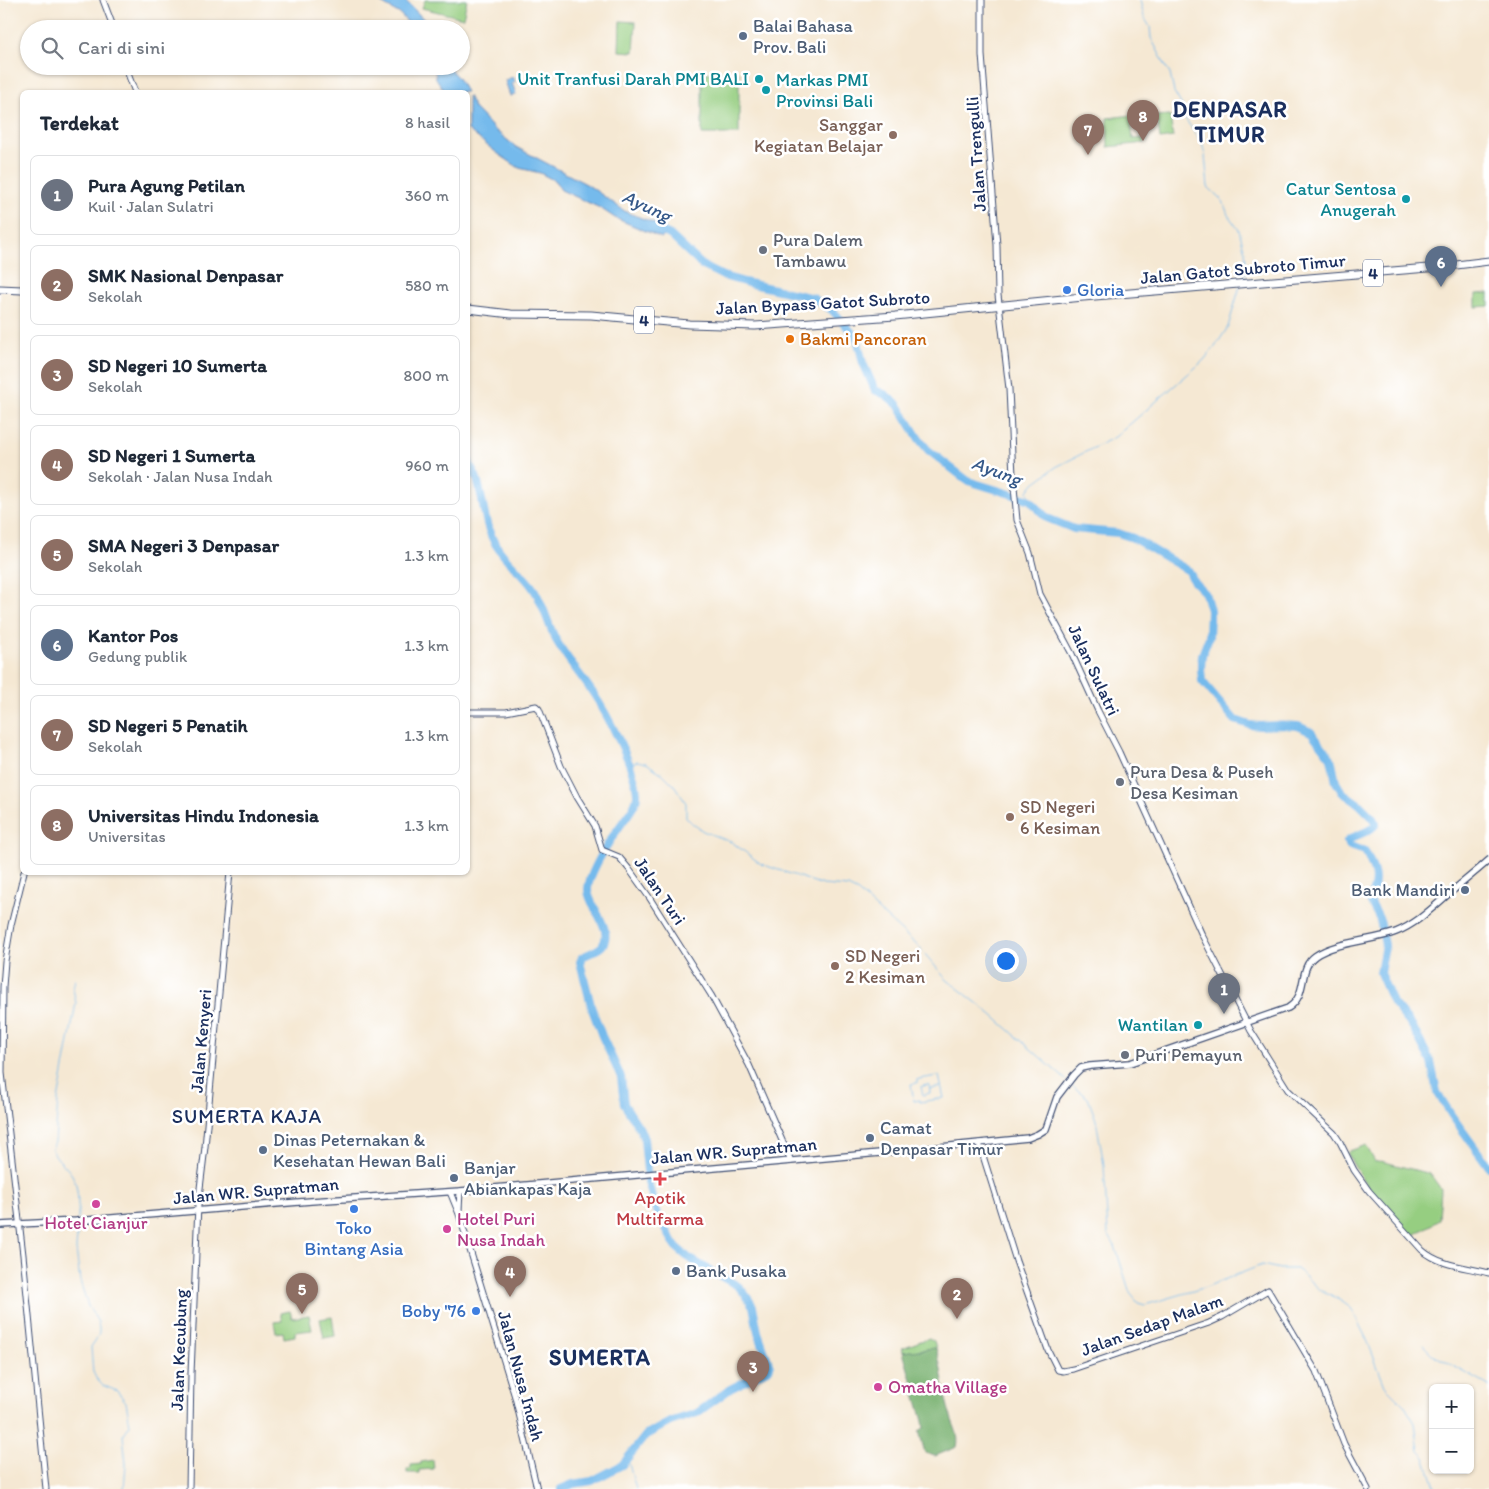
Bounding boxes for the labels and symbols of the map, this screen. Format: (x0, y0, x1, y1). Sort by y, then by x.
place label: Balai Bahasa Prov. Bali (753, 15, 853, 58)
marker: Balai Bahasa Prov. Bali (737, 30, 749, 42)
place label: Unit Tranfusi Darah PMI BALI (517, 68, 749, 90)
place label: Markas PMI Provinsi Bali (776, 69, 873, 112)
marker: Unit Tranfusi Darah PMI BALI (753, 73, 765, 85)
marker: Markas PMI Provinsi Bali (760, 84, 772, 96)
street label: Jalan Trengulli (961, 96, 991, 212)
district label: DENPASAR TIMUR (1172, 96, 1288, 148)
pin: 8 (1127, 100, 1159, 141)
place label: Sanggar Kegiatan Belajar (754, 114, 884, 157)
pin: 7 (1072, 114, 1104, 155)
marker: Sanggar Kegiatan Belajar (887, 129, 899, 141)
place label: Catur Sentosa Anugerah (1286, 178, 1396, 221)
water label: Ayung (619, 185, 677, 228)
marker: Catur Sentosa Anugerah (1400, 193, 1412, 205)
place label: Pura Dalem Tambawu (773, 229, 863, 272)
marker: Pura Dalem Tambawu (757, 244, 769, 256)
pin: 6 (1425, 246, 1457, 287)
street label: Jalan Gatot Subroto Timur (1140, 249, 1347, 289)
road number: 4 (1363, 260, 1383, 286)
place label: Gloria (1077, 279, 1125, 301)
marker: Gloria (1061, 284, 1073, 296)
street label: Jalan Bypass Gatot Subroto (715, 286, 931, 320)
road number: 4 (634, 306, 654, 334)
place label: Bakmi Pancoran (800, 328, 927, 350)
marker: Bakmi Pancoran (784, 333, 796, 345)
water label: Ayung (969, 451, 1027, 492)
street label: Jalan Sulatri (1063, 621, 1125, 719)
place label: Pura Desa & Puseh Desa Kesiman (1130, 761, 1273, 804)
marker: Pura Desa & Puseh Desa Kesiman (1114, 776, 1126, 788)
place label: SD Negeri 6 Kesiman (1020, 796, 1100, 839)
marker: SD Negeri 6 Kesiman (1004, 811, 1016, 823)
street label: Jalan Turi (629, 853, 691, 929)
place label: Bank Mandiri (1351, 879, 1455, 901)
marker: Bank Mandiri (1459, 884, 1471, 896)
place label: SD Negeri 2 Kesiman (845, 945, 925, 988)
your location (993, 948, 1019, 974)
marker: SD Negeri 2 Kesiman (829, 960, 841, 972)
pin: 1 (1208, 973, 1240, 1014)
street label: Jalan Kenyeri (186, 988, 216, 1094)
place label: Wantilan (1118, 1014, 1188, 1036)
marker: Wantilan (1192, 1019, 1204, 1031)
place label: Puri Pemayun (1135, 1044, 1242, 1066)
marker: Puri Pemayun (1119, 1049, 1131, 1061)
district label: SUMERTA KAJA (172, 1104, 322, 1128)
place label: Camat Denpasar Timur (880, 1117, 1004, 1160)
place label: Dinas Peternakan & Kesehatan Hewan Bali (273, 1129, 446, 1172)
marker: Camat Denpasar Timur (864, 1132, 876, 1144)
street label: Jalan WR. Supratman (650, 1133, 818, 1169)
marker: Dinas Peternakan & Kesehatan Hewan Bali (257, 1144, 269, 1156)
place label: Banjar Abiankapas Kaja (464, 1157, 592, 1200)
marker: Banjar Abiankapas Kaja (448, 1172, 460, 1184)
street label: Jalan WR. Supratman (172, 1173, 340, 1209)
marker: Apotik Multifarma (654, 1173, 666, 1185)
place label: Apotik Multifarma (616, 1187, 704, 1230)
marker: Hotel Cianjur (90, 1198, 102, 1210)
marker: Toko Bintang Asia (348, 1203, 360, 1215)
place label: Hotel Puri Nusa Indah (457, 1208, 545, 1251)
place label: Hotel Cianjur (45, 1212, 148, 1234)
place label: Toko Bintang Asia (305, 1217, 404, 1260)
marker: Hotel Puri Nusa Indah (441, 1223, 453, 1235)
pin: 4 (494, 1256, 526, 1297)
place label: Bank Pusaka (686, 1260, 787, 1282)
marker: Bank Pusaka (670, 1265, 682, 1277)
pin: 5 (286, 1273, 318, 1314)
pin: 2 (941, 1278, 973, 1319)
street label: Jalan Kecubung (166, 1288, 192, 1411)
street label: Jalan Sedap Malam (1078, 1289, 1226, 1361)
place label: Boby '76 (401, 1300, 466, 1322)
marker: Boby '76 (470, 1305, 482, 1317)
street label: Jalan Nusa Indah (493, 1308, 549, 1444)
district label: SUMERTA (549, 1344, 651, 1371)
pin: 3 (737, 1351, 769, 1392)
place label: Omatha Village (888, 1376, 1007, 1398)
marker: Omatha Village (872, 1381, 884, 1393)

